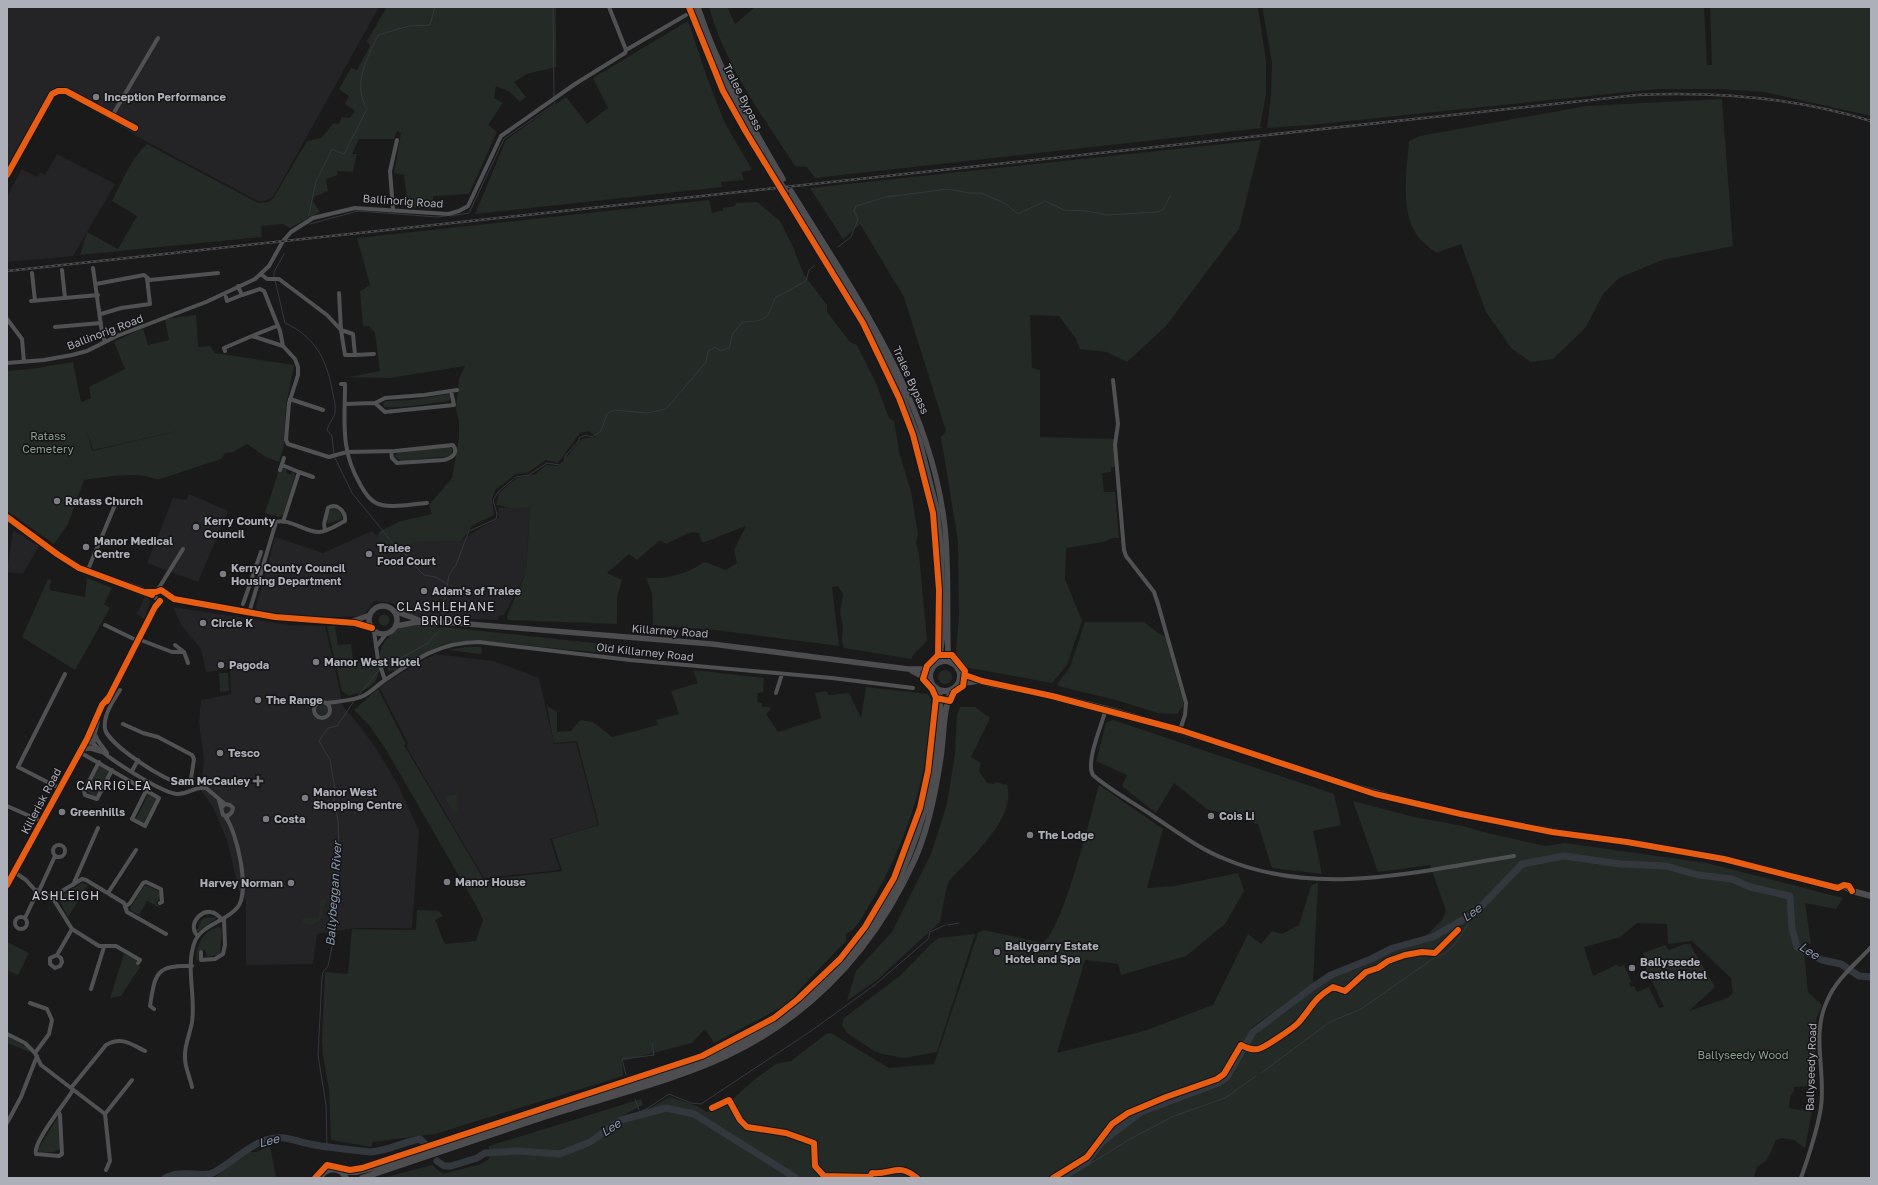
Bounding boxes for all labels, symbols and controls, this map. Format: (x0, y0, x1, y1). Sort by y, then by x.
street label: Tralee Bypass (721, 61, 766, 132)
place label: Inception Performance (104, 90, 226, 103)
marker: Inception Performance (91, 92, 101, 102)
street label: Ballinorig Road (362, 191, 444, 210)
street label: Ballinorig Road (65, 311, 145, 352)
street label: Tralee Bypass (891, 344, 932, 416)
park label: Ratass Cemetery (22, 429, 74, 455)
place label: Ratass Church (65, 494, 143, 507)
marker: Ratass Church (52, 496, 62, 506)
place label: Kerry County Council (204, 514, 276, 540)
marker: Kerry County Council (191, 522, 201, 532)
place label: Manor Medical Centre (94, 534, 173, 560)
place label: Tralee Food Court (377, 541, 437, 567)
marker: Manor Medical Centre (81, 542, 91, 552)
marker: Tralee Food Court (364, 549, 374, 559)
place label: Kerry County Council Housing Department (231, 561, 346, 587)
marker: Kerry County Council Housing Department (218, 569, 228, 579)
place label: Adam's of Tralee (432, 584, 522, 597)
marker: Adam's of Tralee (419, 586, 429, 596)
district label: CLASHLEHANE BRIDGE (397, 599, 495, 628)
place label: Circle K (211, 616, 253, 629)
marker: Circle K (198, 618, 208, 628)
street label: Killarney Road (631, 621, 709, 640)
street label: Old Killarney Road (596, 640, 694, 663)
place label: Manor West Hotel (324, 655, 420, 668)
marker: Manor West Hotel (311, 657, 321, 667)
place label: Pagoda (229, 658, 269, 671)
marker: Pagoda (216, 660, 226, 670)
place label: The Range (266, 693, 323, 706)
marker: The Range (253, 695, 263, 705)
place label: Tesco (228, 746, 260, 759)
marker: Tesco (215, 748, 225, 758)
street label: Killerisk Road (18, 766, 63, 836)
place label: Sam McCauley (171, 774, 250, 787)
marker: Sam McCauley (253, 776, 263, 786)
district label: CARRIGLEA (76, 778, 152, 793)
place label: Manor West Shopping Centre (313, 785, 403, 811)
marker: Manor West Shopping Centre (300, 793, 310, 803)
place label: Greenhills (70, 805, 125, 818)
marker: Greenhills (57, 807, 67, 817)
place label: Cois Li (1219, 809, 1255, 822)
marker: Cois Li (1206, 811, 1216, 821)
place label: Costa (274, 812, 305, 825)
marker: Costa (261, 814, 271, 824)
place label: The Lodge (1038, 828, 1094, 841)
marker: The Lodge (1025, 830, 1035, 840)
water label: Ballybeggan River (322, 839, 345, 947)
place label: Manor House (455, 875, 526, 888)
place label: Harvey Norman (200, 876, 283, 889)
marker: Manor House (442, 877, 452, 887)
marker: Harvey Norman (286, 878, 296, 888)
district label: ASHLEIGH (32, 888, 100, 903)
water label: Lee (1459, 900, 1485, 925)
place label: Ballygarry Estate Hotel and Spa (1005, 939, 1099, 965)
water label: Lee (1797, 939, 1823, 963)
marker: Ballygarry Estate Hotel and Spa (992, 947, 1002, 957)
place label: Ballyseede Castle Hotel (1640, 955, 1707, 981)
marker: Ballyseede Castle Hotel (1627, 963, 1637, 973)
street label: Ballyseedy Road (1802, 1023, 1819, 1111)
park label: Ballyseedy Wood (1698, 1048, 1788, 1061)
water label: Lee (598, 1115, 624, 1140)
water label: Lee (257, 1130, 282, 1150)

